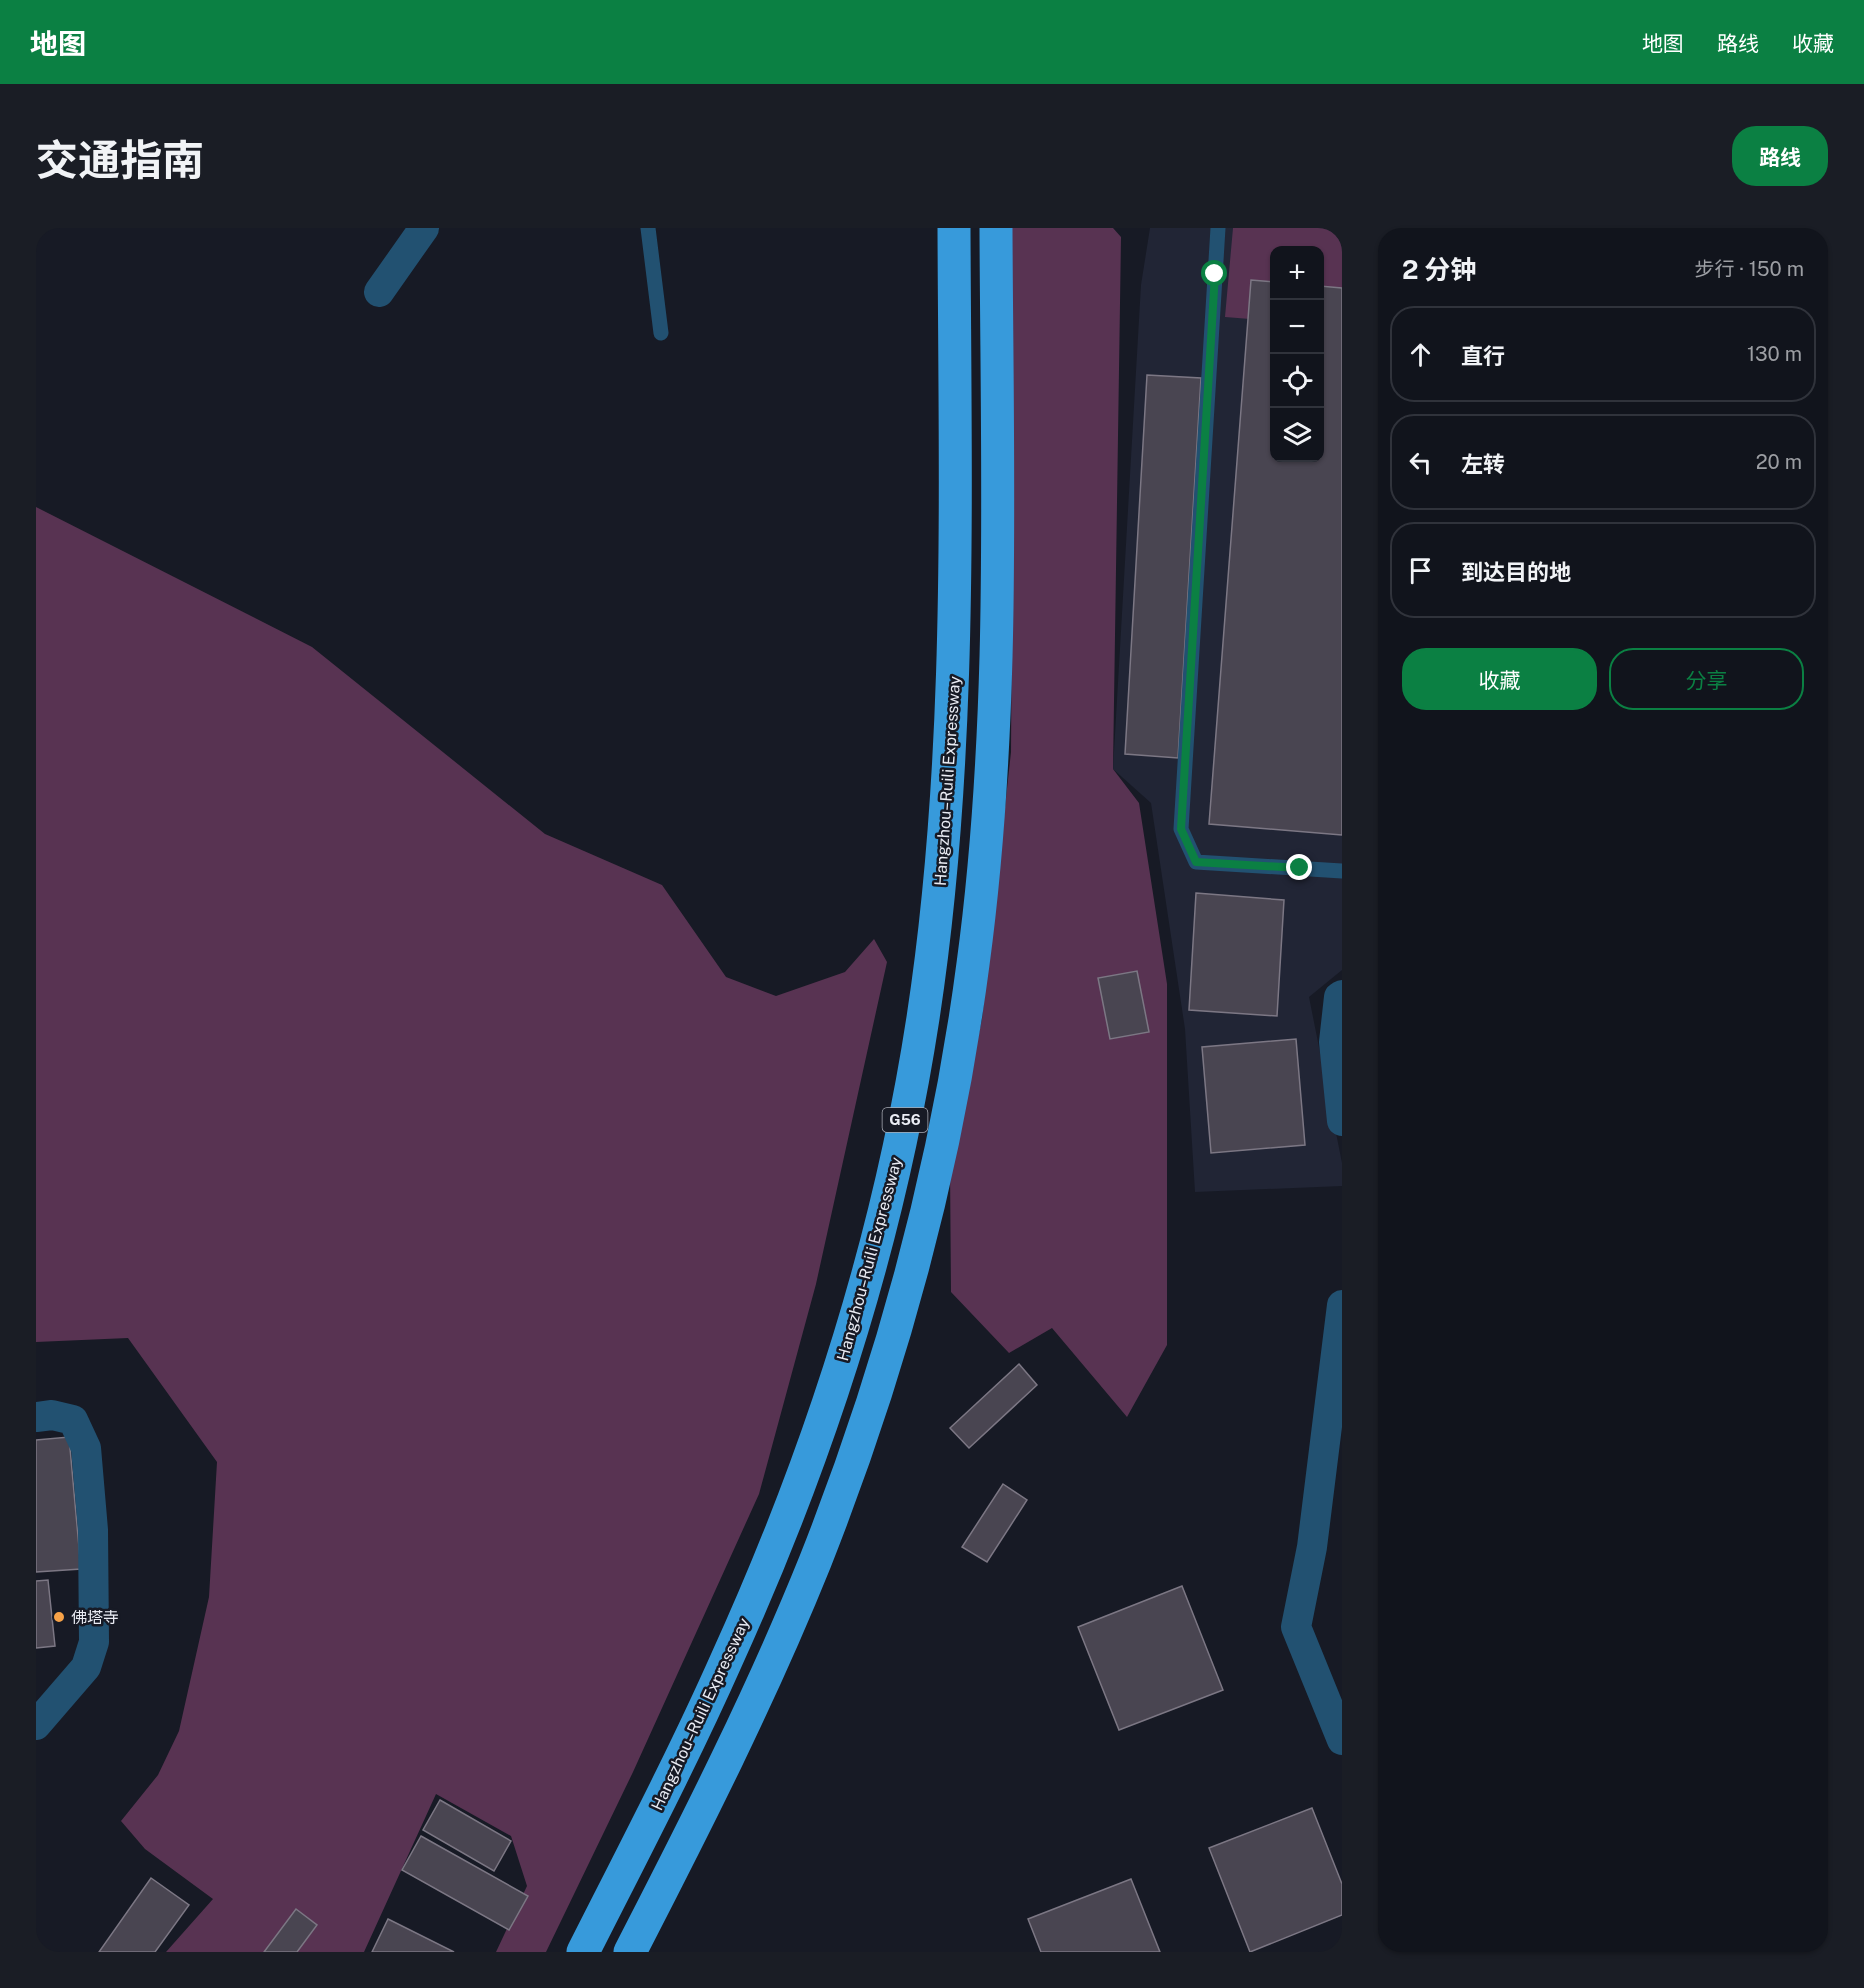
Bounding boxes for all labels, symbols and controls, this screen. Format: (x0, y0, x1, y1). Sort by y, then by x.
text: 地图 (30, 27, 86, 60)
text: 地图 (1642, 31, 1684, 56)
text: 路线 (1717, 31, 1759, 56)
text: 收藏 (1792, 31, 1834, 56)
button: 路线 (1732, 126, 1828, 186)
text: 交通指南 (36, 135, 204, 184)
map controls (1270, 246, 1324, 462)
button: + (1270, 246, 1324, 300)
text: 2 分钟 (1402, 254, 1476, 285)
text: 步行 · 150 m (1694, 257, 1804, 281)
route start (1201, 260, 1227, 286)
button: − (1270, 300, 1324, 354)
icon: ahead (1404, 338, 1437, 371)
text: 130 m (1747, 342, 1802, 366)
text: 直行 (1461, 343, 1505, 369)
button: locate (1270, 354, 1324, 408)
button: layers (1270, 408, 1324, 462)
icon: left (1404, 446, 1437, 479)
text: 20 m (1756, 450, 1802, 474)
text: 左转 (1461, 451, 1505, 477)
icon: arrive (1404, 554, 1437, 587)
text: 到达目的地 (1461, 559, 1571, 585)
button: 收藏 (1402, 648, 1597, 710)
button: 分享 (1609, 648, 1804, 710)
street label: Hangzhou–Ruili Expressway (931, 675, 964, 887)
route end (1286, 854, 1312, 880)
road number: G56 (882, 1108, 928, 1132)
street label: Hangzhou–Ruili Expressway (833, 1155, 906, 1363)
place label: 佛塔寺 (71, 1608, 119, 1627)
marker: 佛塔寺 (52, 1610, 66, 1624)
street label: Hangzhou–Ruili Expressway (647, 1615, 754, 1813)

